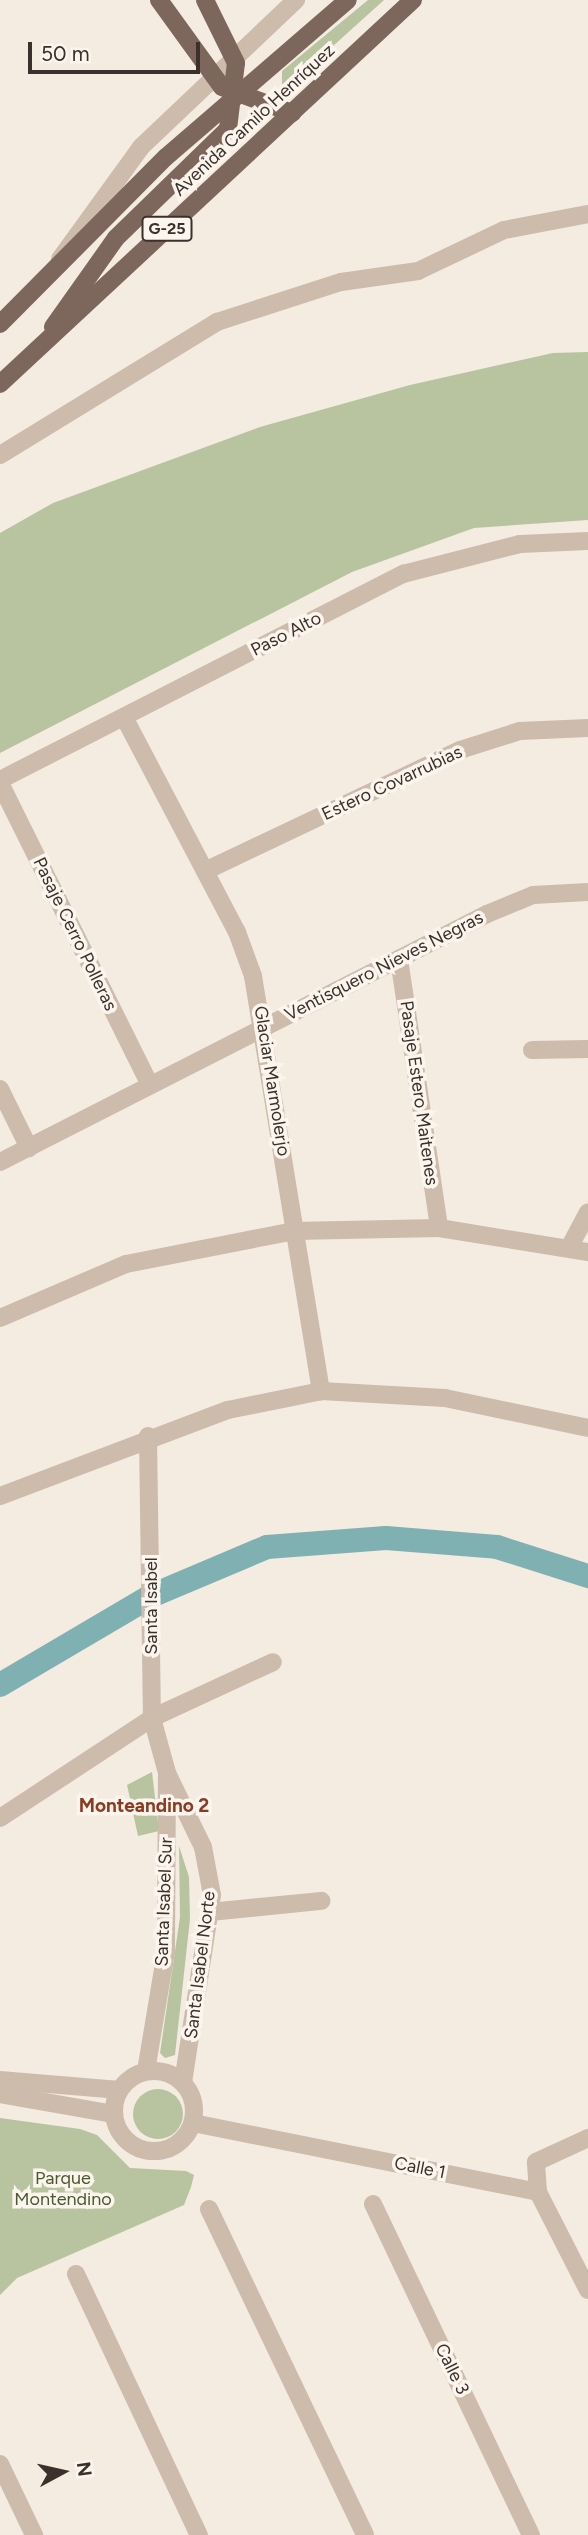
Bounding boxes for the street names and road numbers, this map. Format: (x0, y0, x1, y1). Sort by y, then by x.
street label: Avenida Camilo Henríquez (169, 40, 339, 200)
road number: G-25 (141, 216, 193, 242)
street label: Paso Alto (247, 607, 325, 661)
street label: Estero Covarrubias (318, 741, 466, 825)
street label: Pasaje Cerro Polleras (28, 854, 122, 1014)
street label: Ventisquero Nieves Negras (281, 907, 487, 1025)
street label: Pasaje Estero Maitenes (395, 999, 443, 1187)
street label: Glaciar Marmolerjo (249, 1004, 295, 1158)
street label: Santa Isabel (140, 1557, 162, 1655)
street label: Santa Isabel Sur (151, 1837, 177, 1967)
street label: Santa Isabel Norte (180, 1890, 220, 2040)
street label: Calle 1 (393, 2152, 447, 2184)
street label: Calle 3 (430, 2340, 474, 2398)

